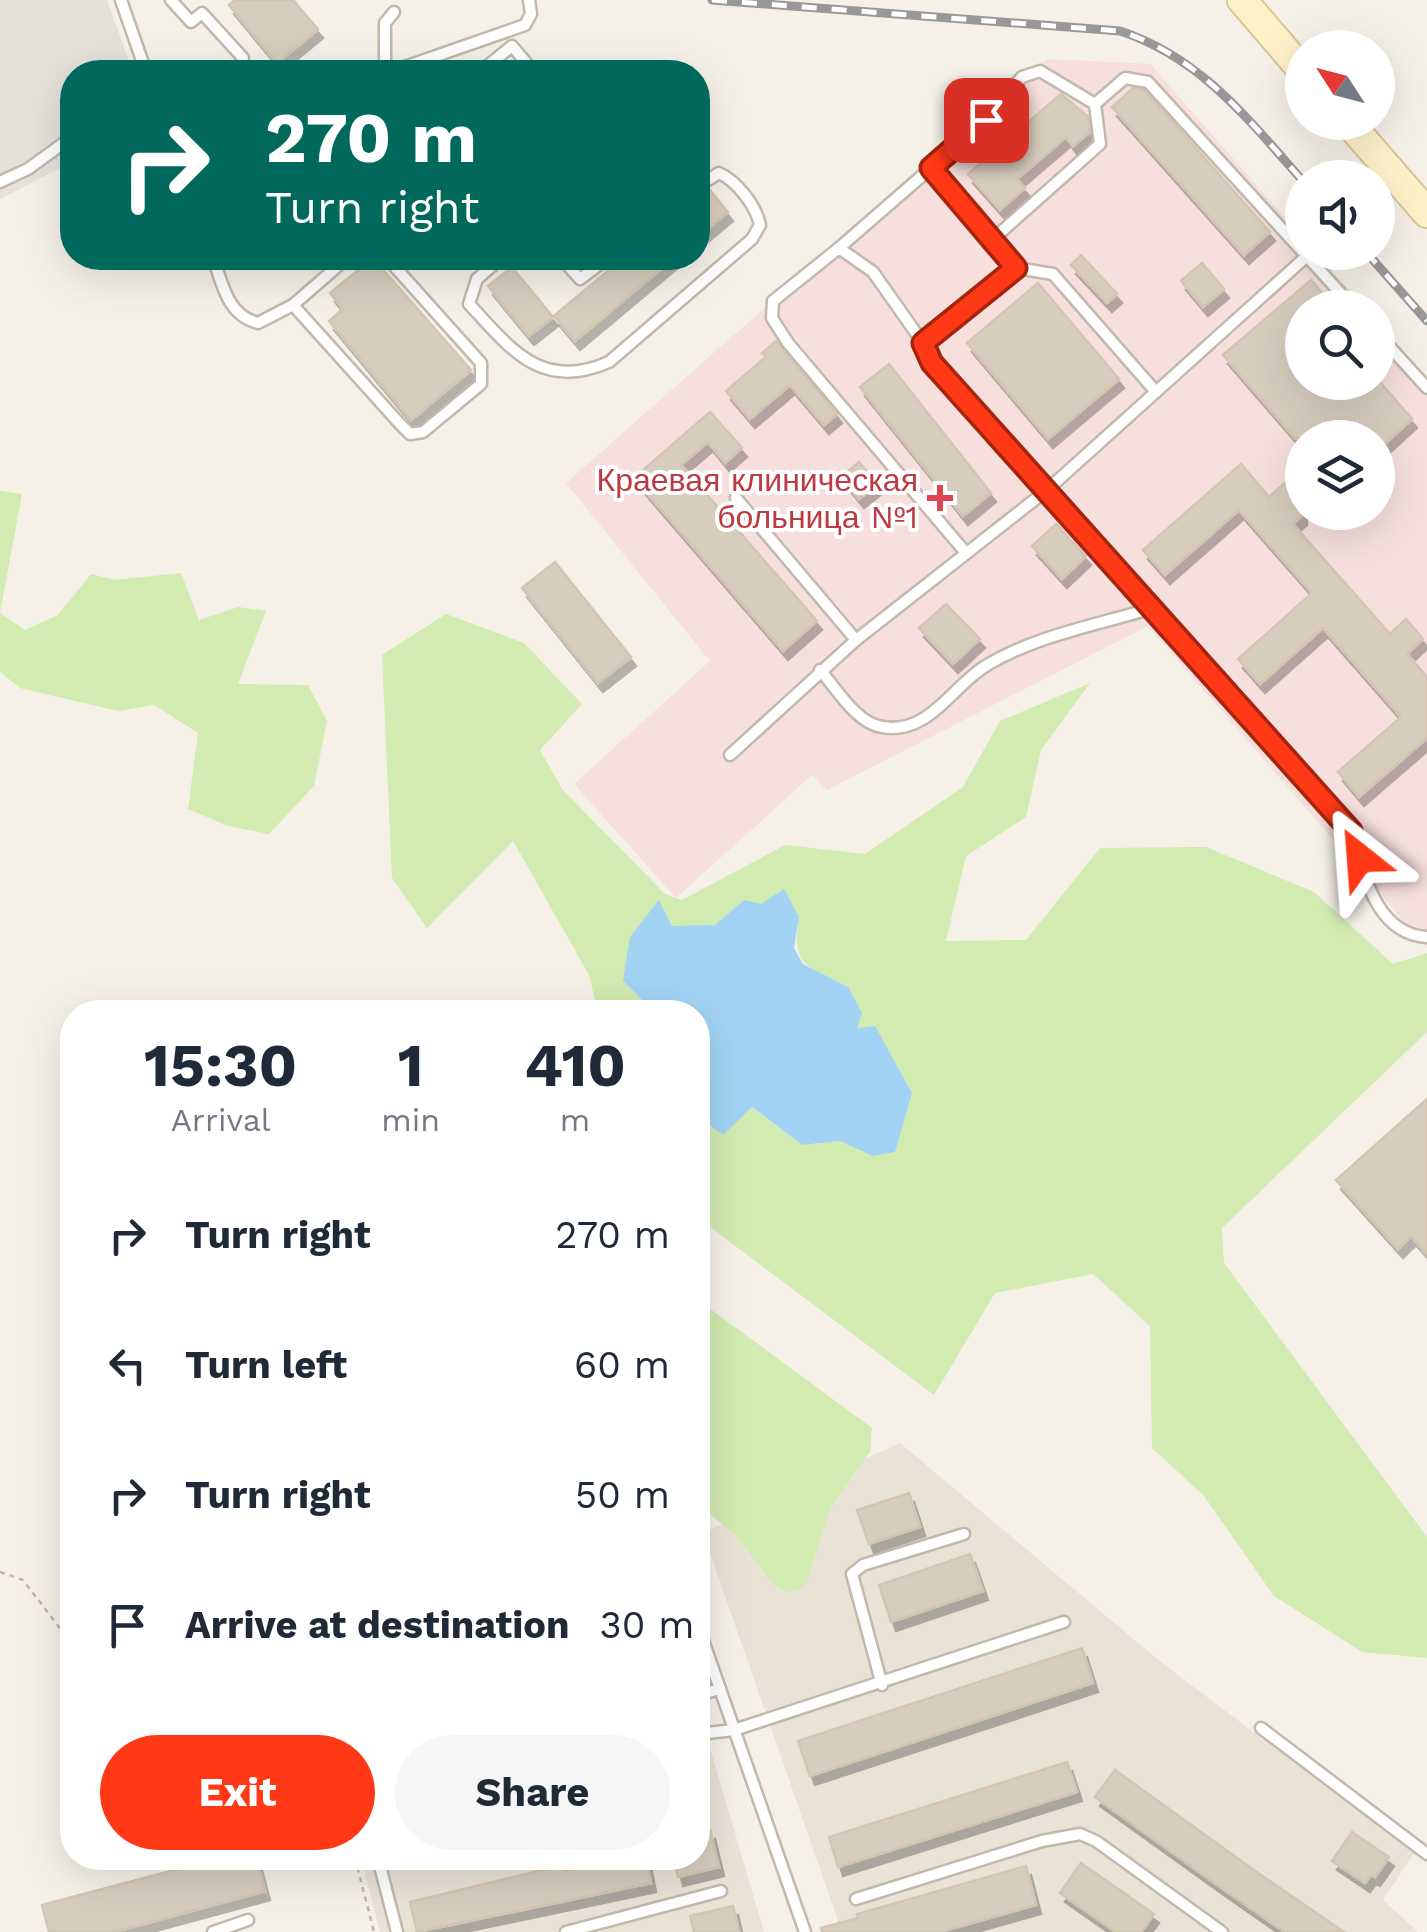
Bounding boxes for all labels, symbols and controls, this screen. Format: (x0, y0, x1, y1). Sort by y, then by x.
north arrow (1285, 30, 1395, 140)
map controls (1285, 30, 1395, 530)
pin (944, 78, 1029, 163)
icon: arrive (959, 93, 1014, 148)
text: 270 m (265, 97, 477, 179)
icon: right (100, 100, 230, 230)
button: sound (1285, 160, 1395, 270)
text: Turn right (265, 181, 479, 234)
button: search (1285, 290, 1395, 400)
button: layers (1285, 420, 1395, 530)
place label: Краевая клиническая больница №1 (597, 461, 918, 536)
marker: Краевая клиническая больница №1 (927, 485, 953, 511)
position arrow (1308, 806, 1412, 910)
text: 15:30 (144, 1030, 297, 1101)
text: 1 (398, 1030, 424, 1101)
text: 410 (524, 1030, 626, 1101)
text: Arrival (171, 1101, 271, 1139)
text: min (381, 1101, 440, 1139)
text: m (560, 1101, 590, 1139)
icon: right (100, 1208, 155, 1263)
text: Turn right (185, 1213, 371, 1257)
text: 270 m (555, 1213, 670, 1257)
icon: left (100, 1338, 155, 1393)
text: Turn left (185, 1343, 347, 1387)
text: 60 m (574, 1343, 670, 1387)
icon: right (100, 1468, 155, 1523)
text: Turn right (185, 1473, 371, 1517)
text: 50 m (575, 1473, 670, 1517)
icon: arrive (100, 1598, 155, 1653)
text: Arrive at destination (185, 1603, 570, 1647)
text: 30 m (600, 1603, 695, 1647)
button: Exit (100, 1735, 375, 1850)
button: Share (395, 1735, 670, 1850)

